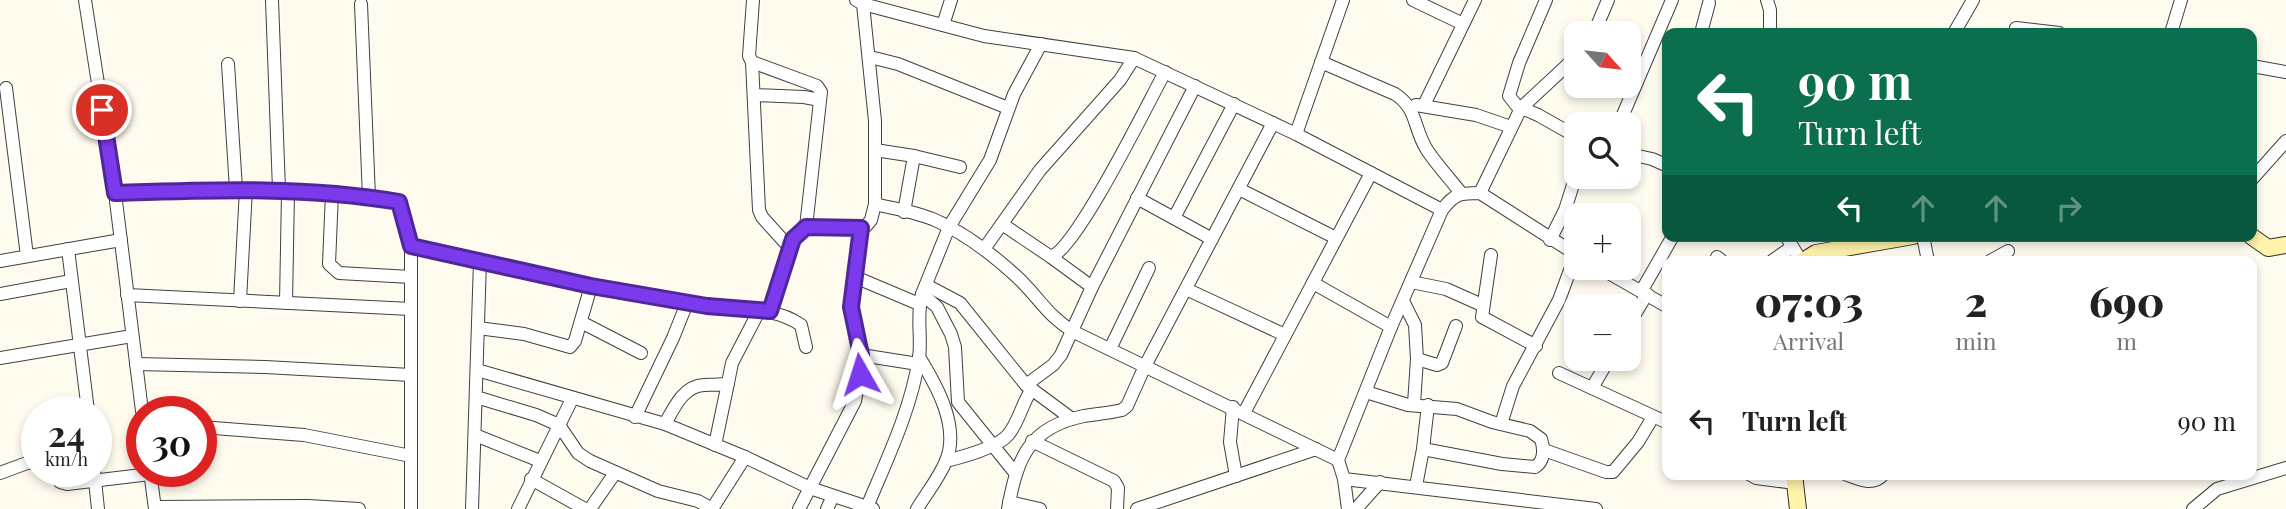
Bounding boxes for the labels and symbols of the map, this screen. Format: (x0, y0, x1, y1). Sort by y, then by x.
north arrow (1564, 21, 1642, 98)
pin (72, 80, 132, 140)
position arrow (823, 337, 897, 411)
speed limit sign: 30 (126, 396, 217, 487)

